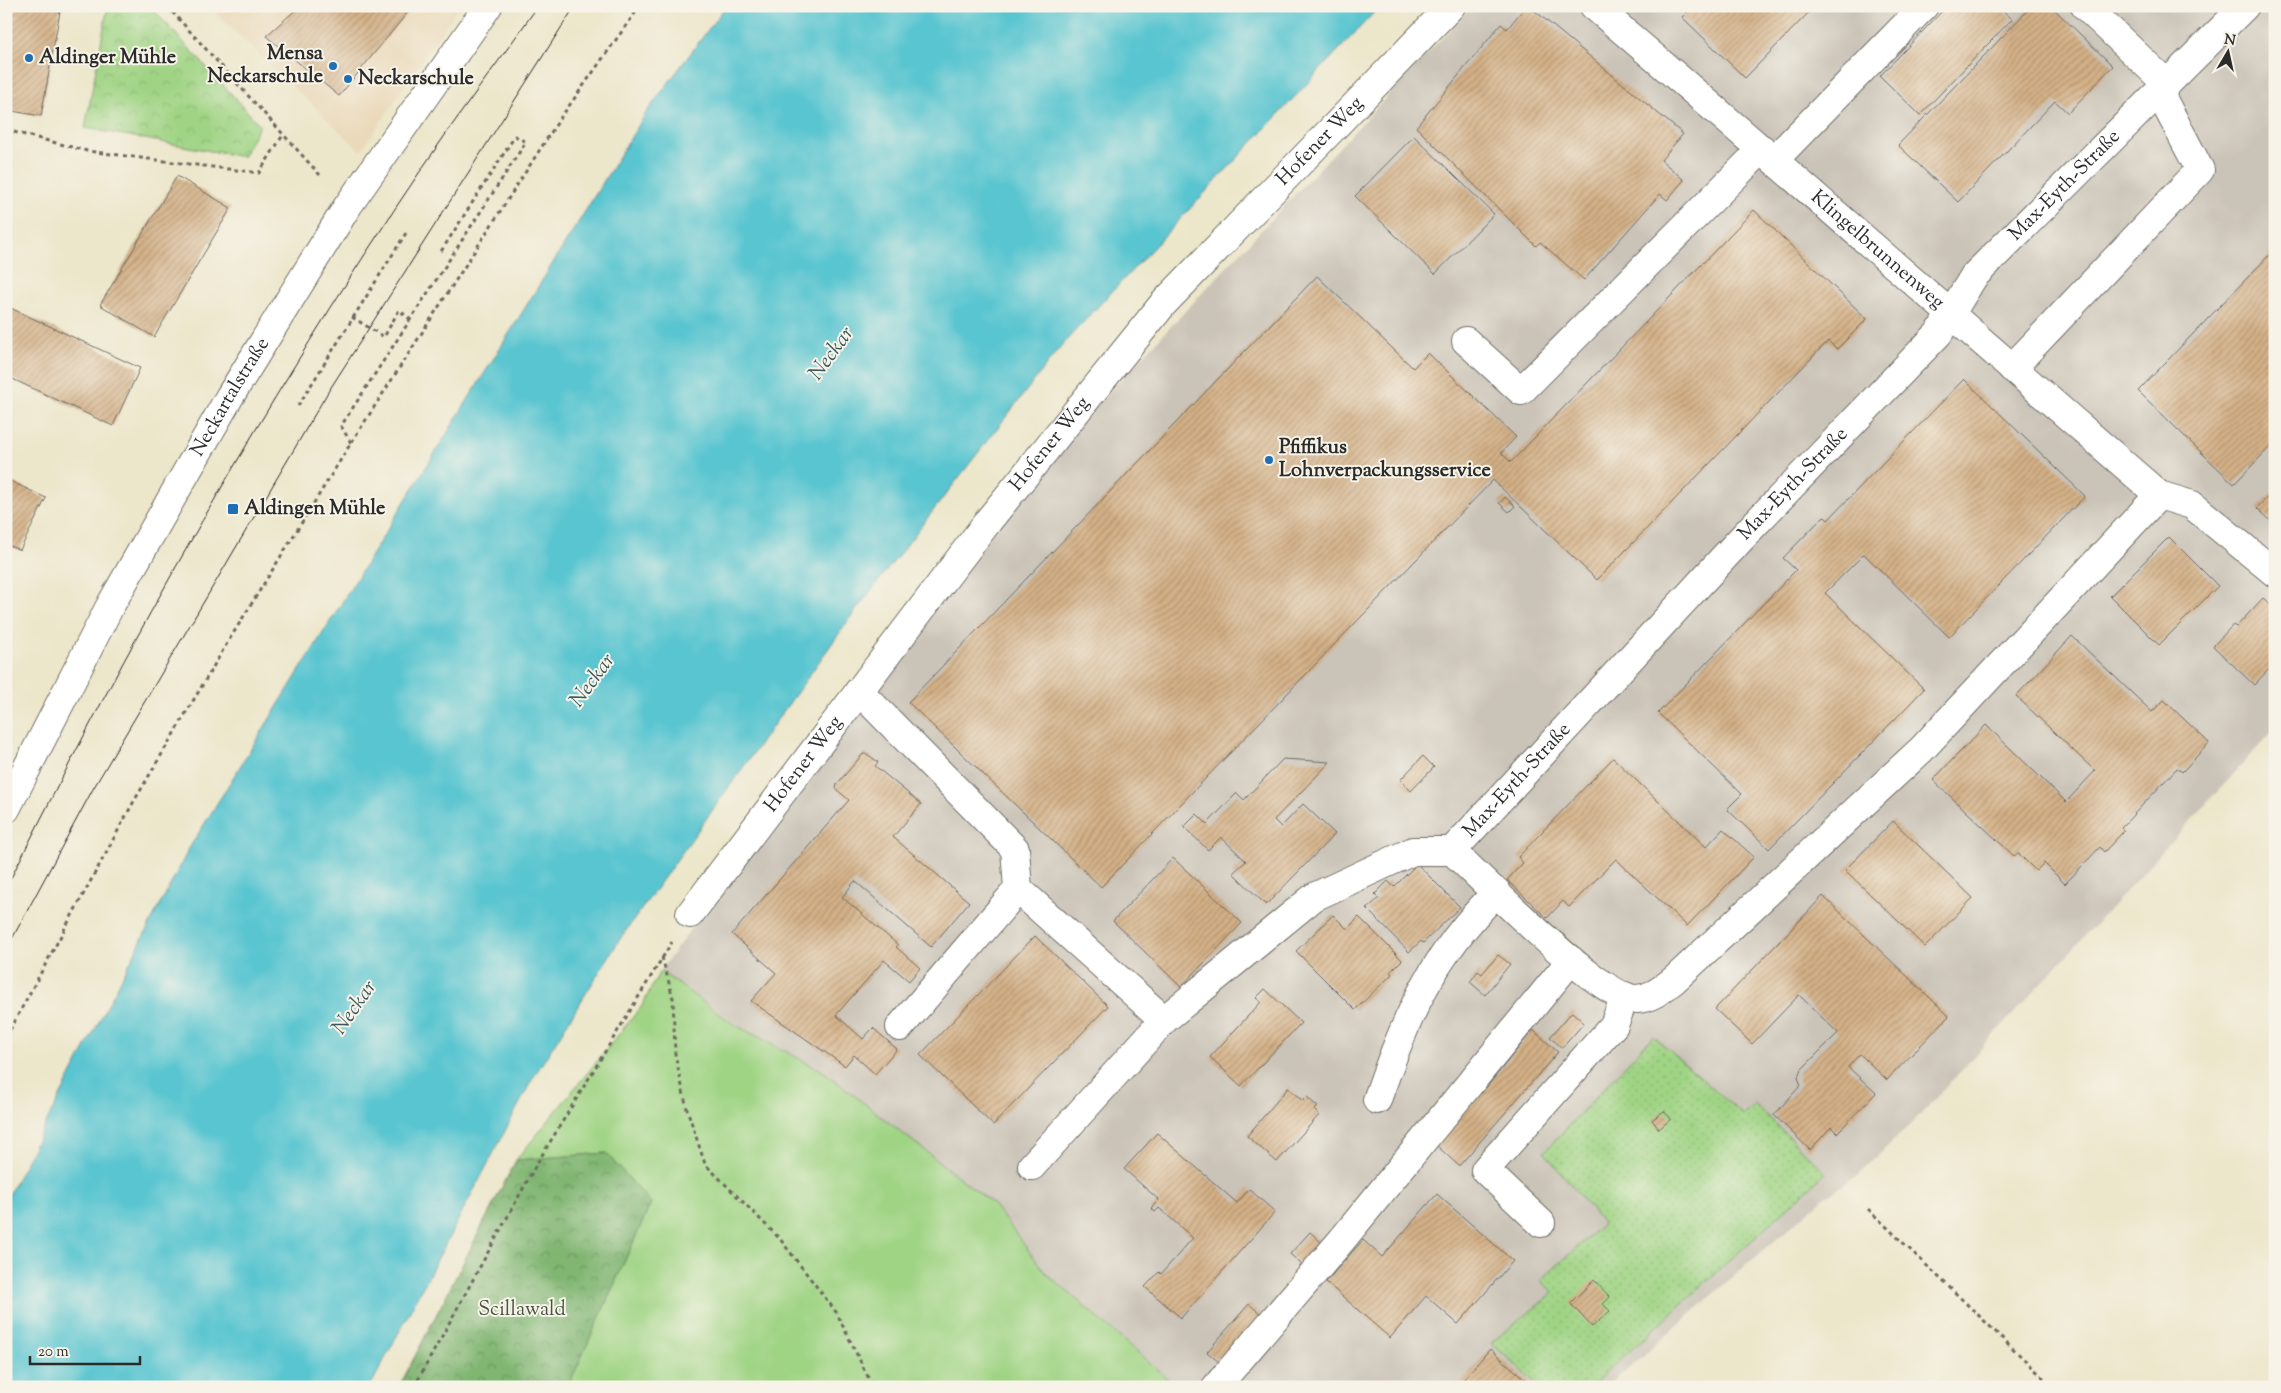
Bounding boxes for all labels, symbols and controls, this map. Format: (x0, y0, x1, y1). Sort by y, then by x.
north arrow (2204, 28, 2254, 78)
text: N (2223, 30, 2237, 52)
place label: Mensa Neckarschule (207, 40, 324, 92)
place label: Aldinger Mühle (39, 44, 176, 73)
marker: Aldinger Mühle (23, 52, 35, 64)
marker: Mensa Neckarschule (327, 60, 339, 72)
place label: Neckarschule (358, 65, 474, 94)
marker: Neckarschule (342, 73, 354, 85)
street label: Hofener Weg (1270, 90, 1371, 193)
street label: Max-Eyth-Straße (2002, 123, 2127, 248)
street label: Klingelbrunnenweg (1804, 184, 1951, 317)
water label: Neckar (802, 320, 862, 387)
street label: Neckartalstraße (184, 332, 277, 462)
street label: Hofener Weg (1003, 390, 1098, 498)
street label: Max-Eyth-Straße (1732, 421, 1855, 548)
place label: Pfiffikus Lohnverpackungsservice (1279, 434, 1491, 486)
marker: Pfiffikus Lohnverpackungsservice (1263, 454, 1275, 466)
place label: Aldingen Mühle (244, 495, 385, 524)
marker: Aldingen Mühle (226, 502, 240, 516)
water label: Neckar (563, 647, 623, 714)
street label: Hofener Weg (757, 710, 850, 819)
street label: Max-Eyth-Straße (1456, 716, 1578, 845)
water label: Neckar (325, 974, 385, 1041)
park label: Scillawald (478, 1296, 566, 1325)
scale bar (30, 1333, 140, 1365)
text: 20 m (38, 1342, 69, 1363)

